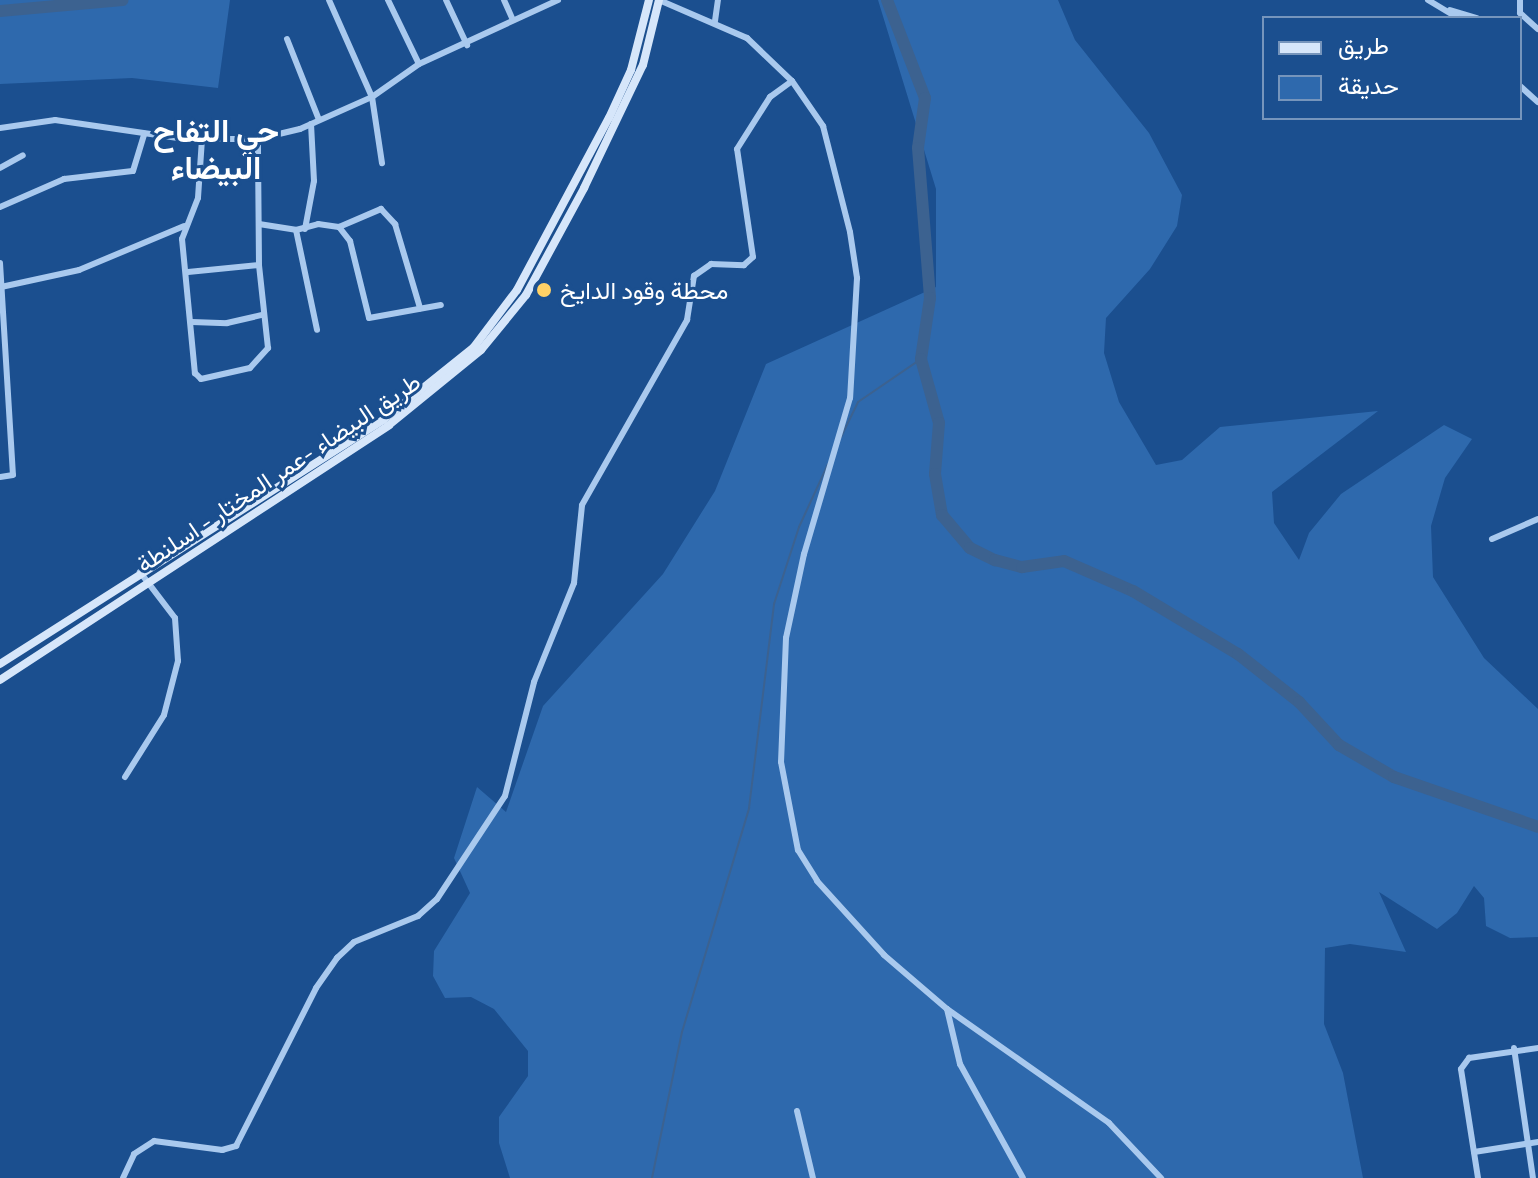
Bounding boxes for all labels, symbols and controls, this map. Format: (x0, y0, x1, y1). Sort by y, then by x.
legend (1262, 16, 1522, 120)
text: طريق (1338, 30, 1389, 59)
text: حديقة (1338, 70, 1399, 99)
district label: حي التفاح البيضاء (153, 111, 279, 186)
place label: محطة وقود الدايخ (560, 276, 728, 304)
marker: محطة وقود الدايخ (535, 281, 553, 299)
street label: طريق البيضاء -عمر المختار - اسلنطة (131, 366, 425, 578)

